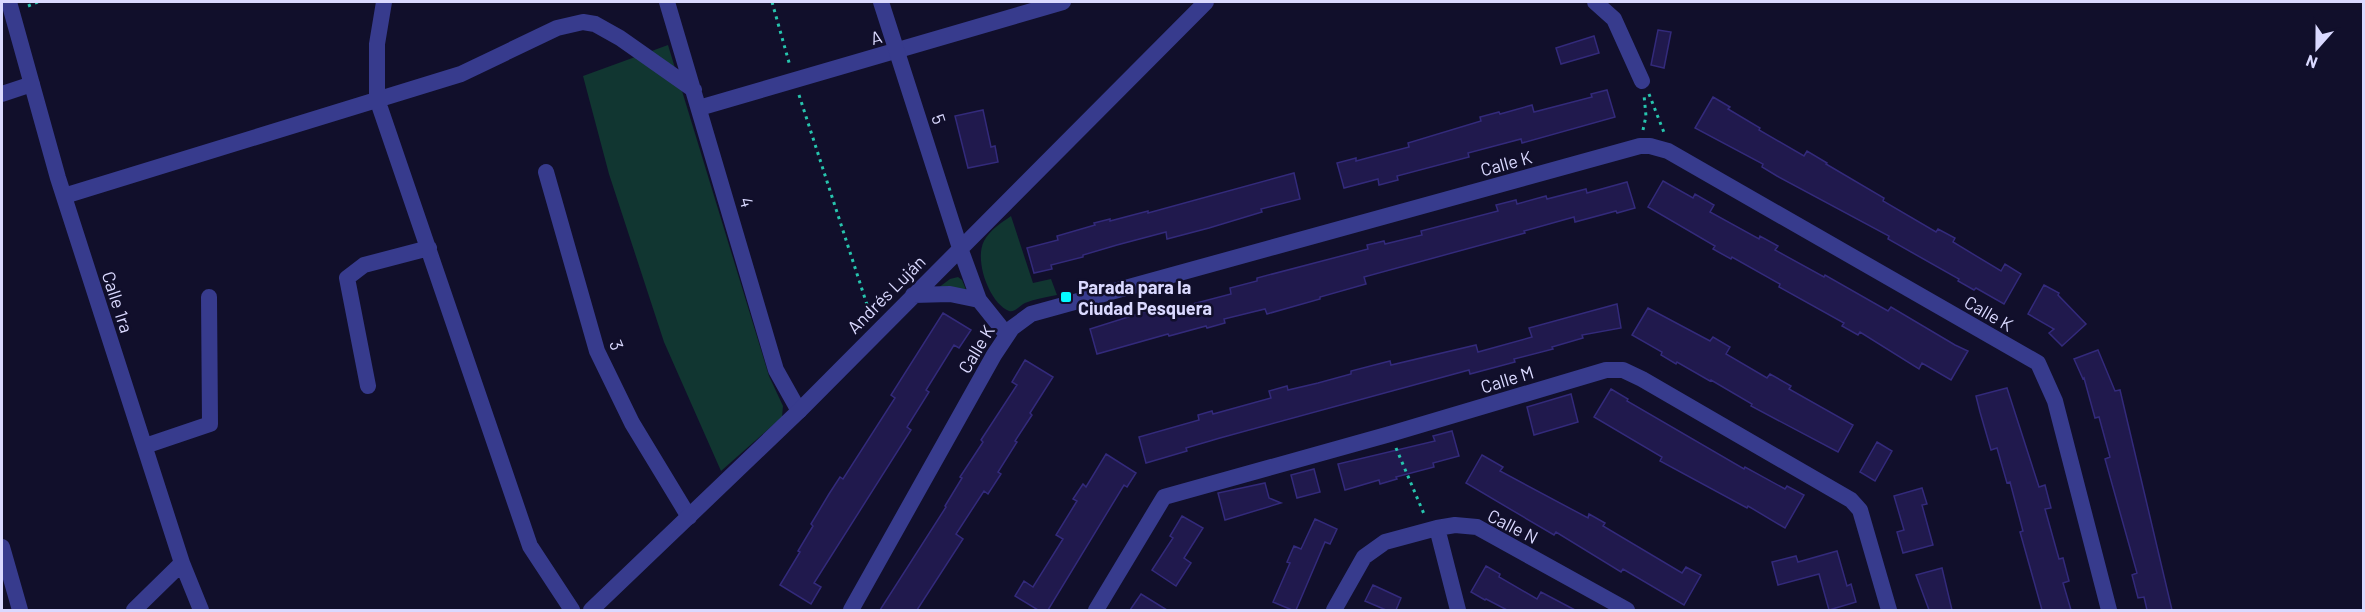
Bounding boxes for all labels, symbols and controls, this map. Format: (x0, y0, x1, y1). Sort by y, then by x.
north arrow (2287, 18, 2347, 78)
street label: A (868, 25, 884, 49)
text: N (2303, 52, 2320, 73)
street label: 5 (927, 111, 951, 127)
street label: Calle K (1478, 146, 1534, 180)
street label: 4 (735, 194, 759, 210)
street label: Andrés Luján (842, 250, 930, 338)
street label: Calle 1ra (98, 268, 138, 336)
place label: Parada para la Ciudad Pesquera (1078, 276, 1212, 319)
marker: Parada para la Ciudad Pesquera (1059, 290, 1073, 304)
street label: Calle K (1961, 290, 2017, 336)
street label: Calle K (953, 321, 999, 377)
street label: 3 (605, 337, 629, 353)
street label: Calle M (1478, 361, 1536, 397)
street label: Calle N (1484, 504, 1542, 548)

